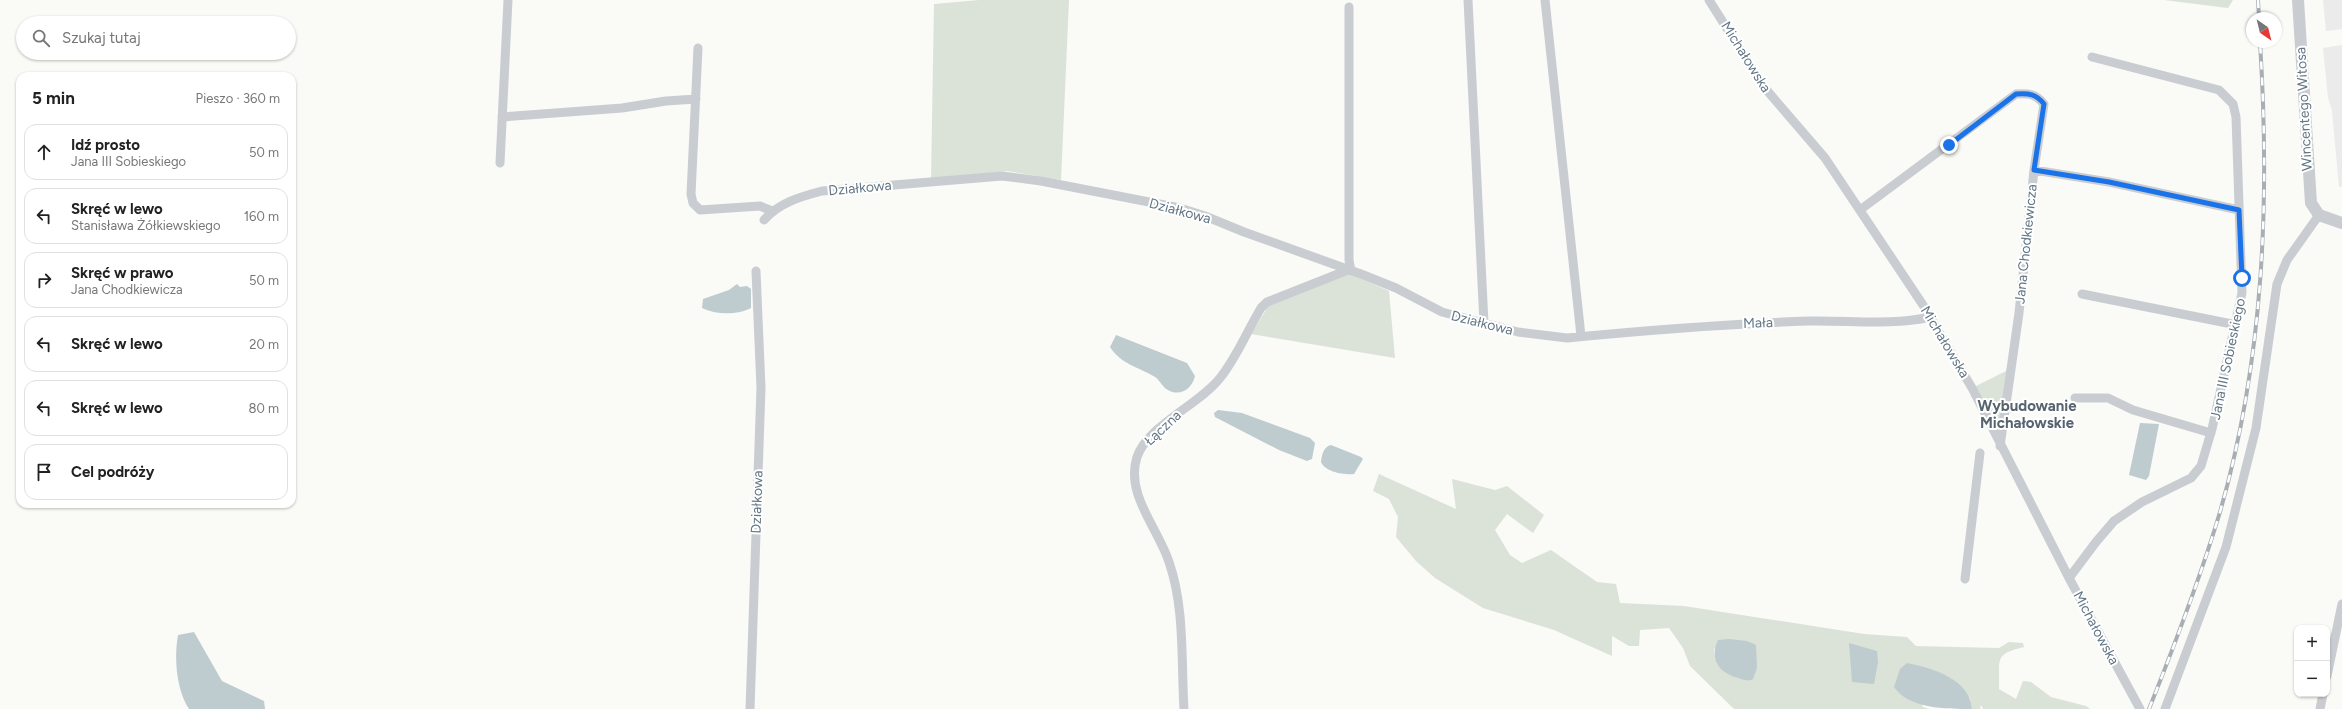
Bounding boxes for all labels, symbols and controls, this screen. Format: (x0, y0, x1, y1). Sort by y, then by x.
north arrow (2246, 12, 2282, 48)
search box (16, 16, 296, 60)
street label: Michałowska (1717, 18, 1775, 96)
icon: search (30, 27, 52, 49)
text: Szukaj tutaj (62, 29, 141, 47)
street label: Wincentego Witosa (2292, 47, 2316, 171)
text: 5 min (32, 88, 75, 108)
text: Pieszo · 360 m (196, 91, 280, 106)
text: Idź prosto (71, 136, 140, 154)
route end (1940, 136, 1958, 154)
icon: ahead (33, 141, 55, 163)
text: 50 m (249, 145, 279, 160)
text: Jana III Sobieskiego (71, 154, 186, 169)
street label: Działkowa (828, 177, 892, 199)
street label: Jana Chodkiewicza (2011, 183, 2041, 305)
street label: Działkowa (1147, 195, 1213, 227)
text: Skręć w lewo (71, 200, 163, 218)
icon: left (33, 205, 55, 227)
text: 160 m (244, 209, 279, 224)
text: Stanisława Żółkiewskiego (71, 218, 221, 233)
text: Skręć w prawo (71, 264, 174, 282)
icon: right (33, 269, 55, 291)
route start (2233, 269, 2251, 287)
text: 50 m (249, 273, 279, 288)
text: Jana Chodkiewicza (71, 282, 183, 297)
street label: Jana III Sobieskiego (2207, 297, 2249, 421)
street label: Michałowska (1917, 303, 1973, 381)
street label: Działkowa (1449, 307, 1515, 339)
street label: Mała (1743, 314, 1773, 332)
icon: left (33, 333, 55, 355)
text: Skręć w lewo (71, 335, 163, 353)
text: 20 m (249, 337, 279, 352)
icon: left (33, 397, 55, 419)
district label: Wybudowanie Michałowskie (1977, 397, 2077, 432)
text: Skręć w lewo (71, 399, 163, 417)
text: 80 m (248, 401, 279, 416)
street label: Łączna (1141, 407, 1185, 449)
icon: arrive (33, 461, 55, 483)
text: Cel podróży (71, 463, 154, 481)
street label: Działkowa (747, 470, 767, 534)
street label: Michałowska (2070, 588, 2122, 668)
map controls (2294, 625, 2330, 697)
button: + (2294, 625, 2330, 661)
button: − (2294, 661, 2330, 697)

